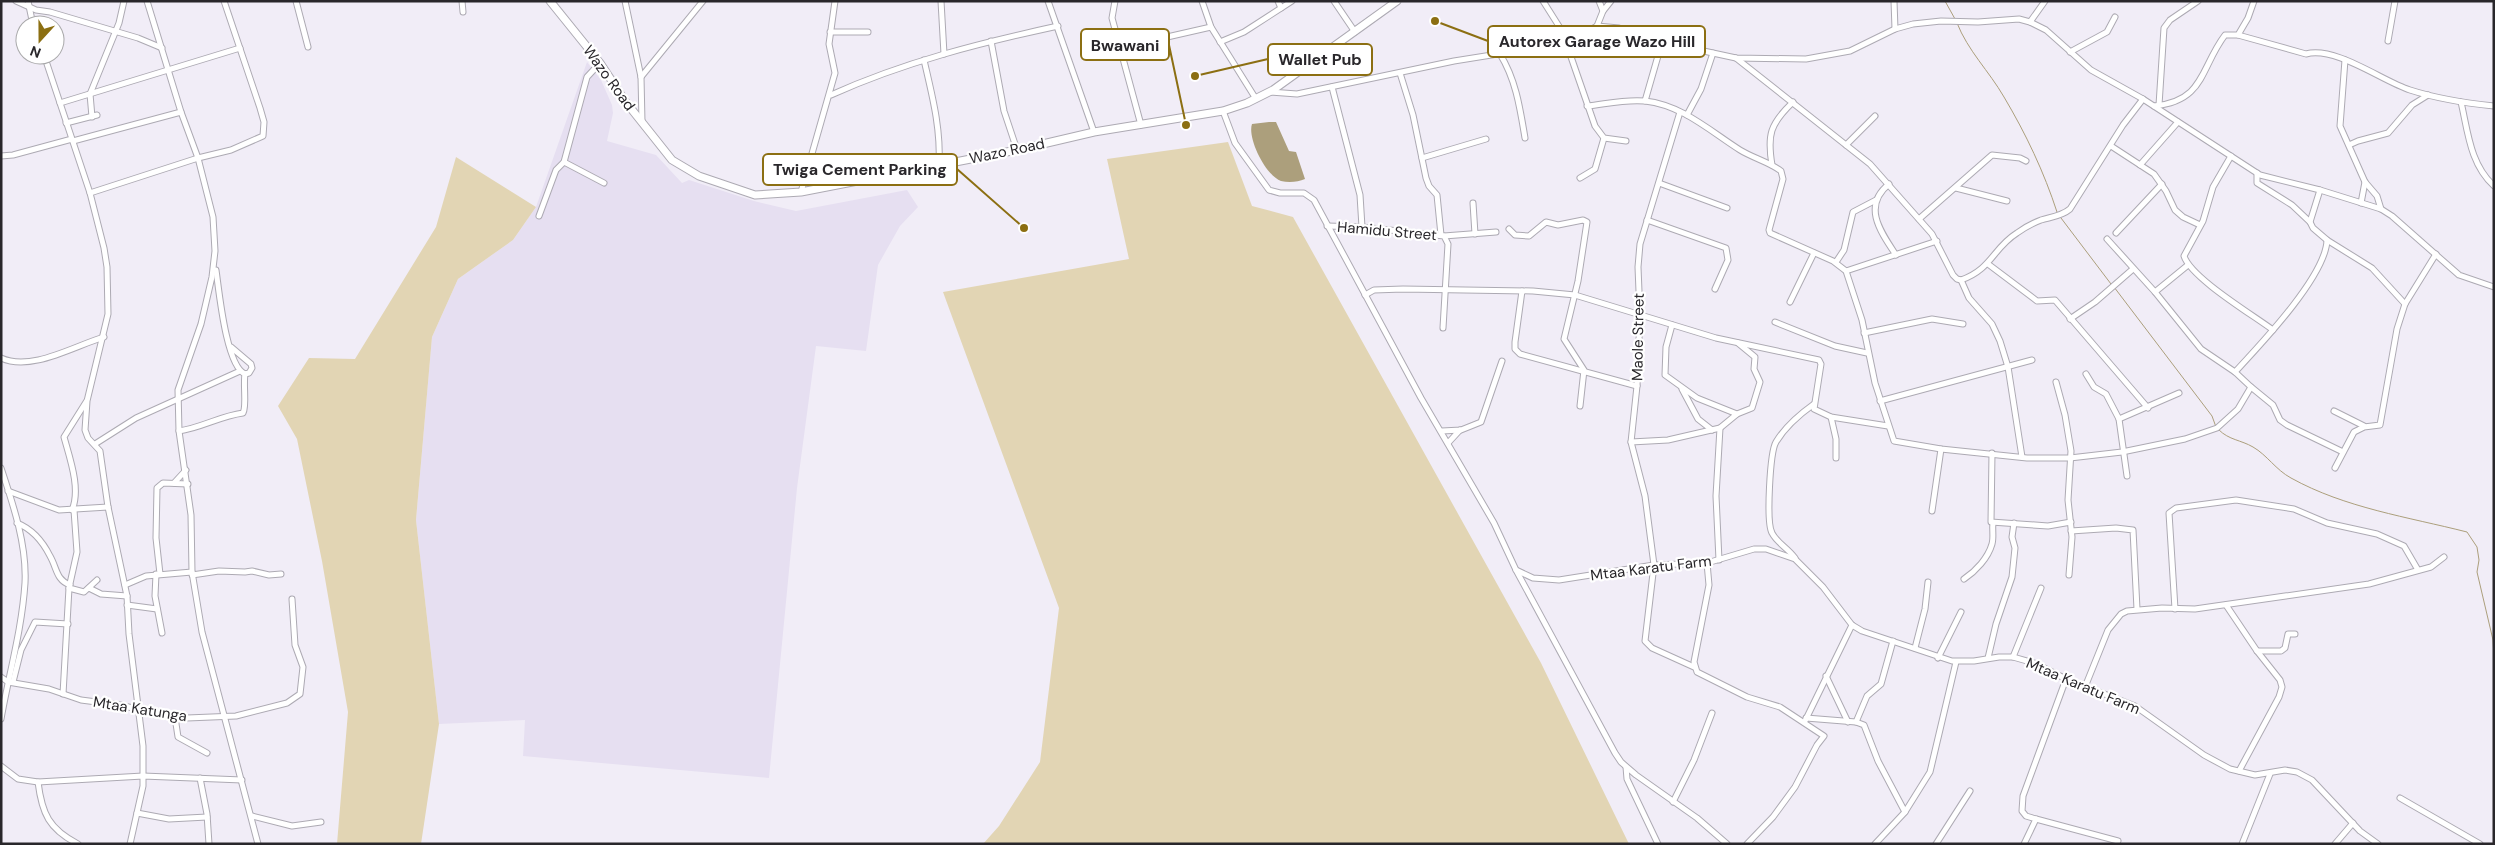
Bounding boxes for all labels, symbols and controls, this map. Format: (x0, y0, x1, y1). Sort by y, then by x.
north arrow (15, 15, 65, 65)
callout: Autorex Garage Wazo Hill (1488, 26, 1705, 57)
callout: Bwawani (1081, 29, 1169, 60)
text: Autorex Garage Wazo Hill (1499, 31, 1695, 52)
text: Bwawani (1091, 35, 1159, 56)
street label: Wazo Road (578, 41, 640, 115)
text: N (27, 42, 43, 62)
callout: Wallet Pub (1268, 44, 1372, 75)
text: Wallet Pub (1278, 49, 1362, 70)
street label: Wazo Road (967, 133, 1047, 169)
callout: Twiga Cement Parking (763, 154, 957, 185)
text: Twiga Cement Parking (773, 159, 947, 180)
street label: Hamidu Street (1336, 217, 1438, 245)
street label: Maole Street (1627, 293, 1649, 381)
street label: Mtaa Karatu Farm (1589, 551, 1713, 585)
street label: Mtaa Karatu Farm (2023, 653, 2143, 719)
street label: Mtaa Katunga (92, 692, 188, 726)

